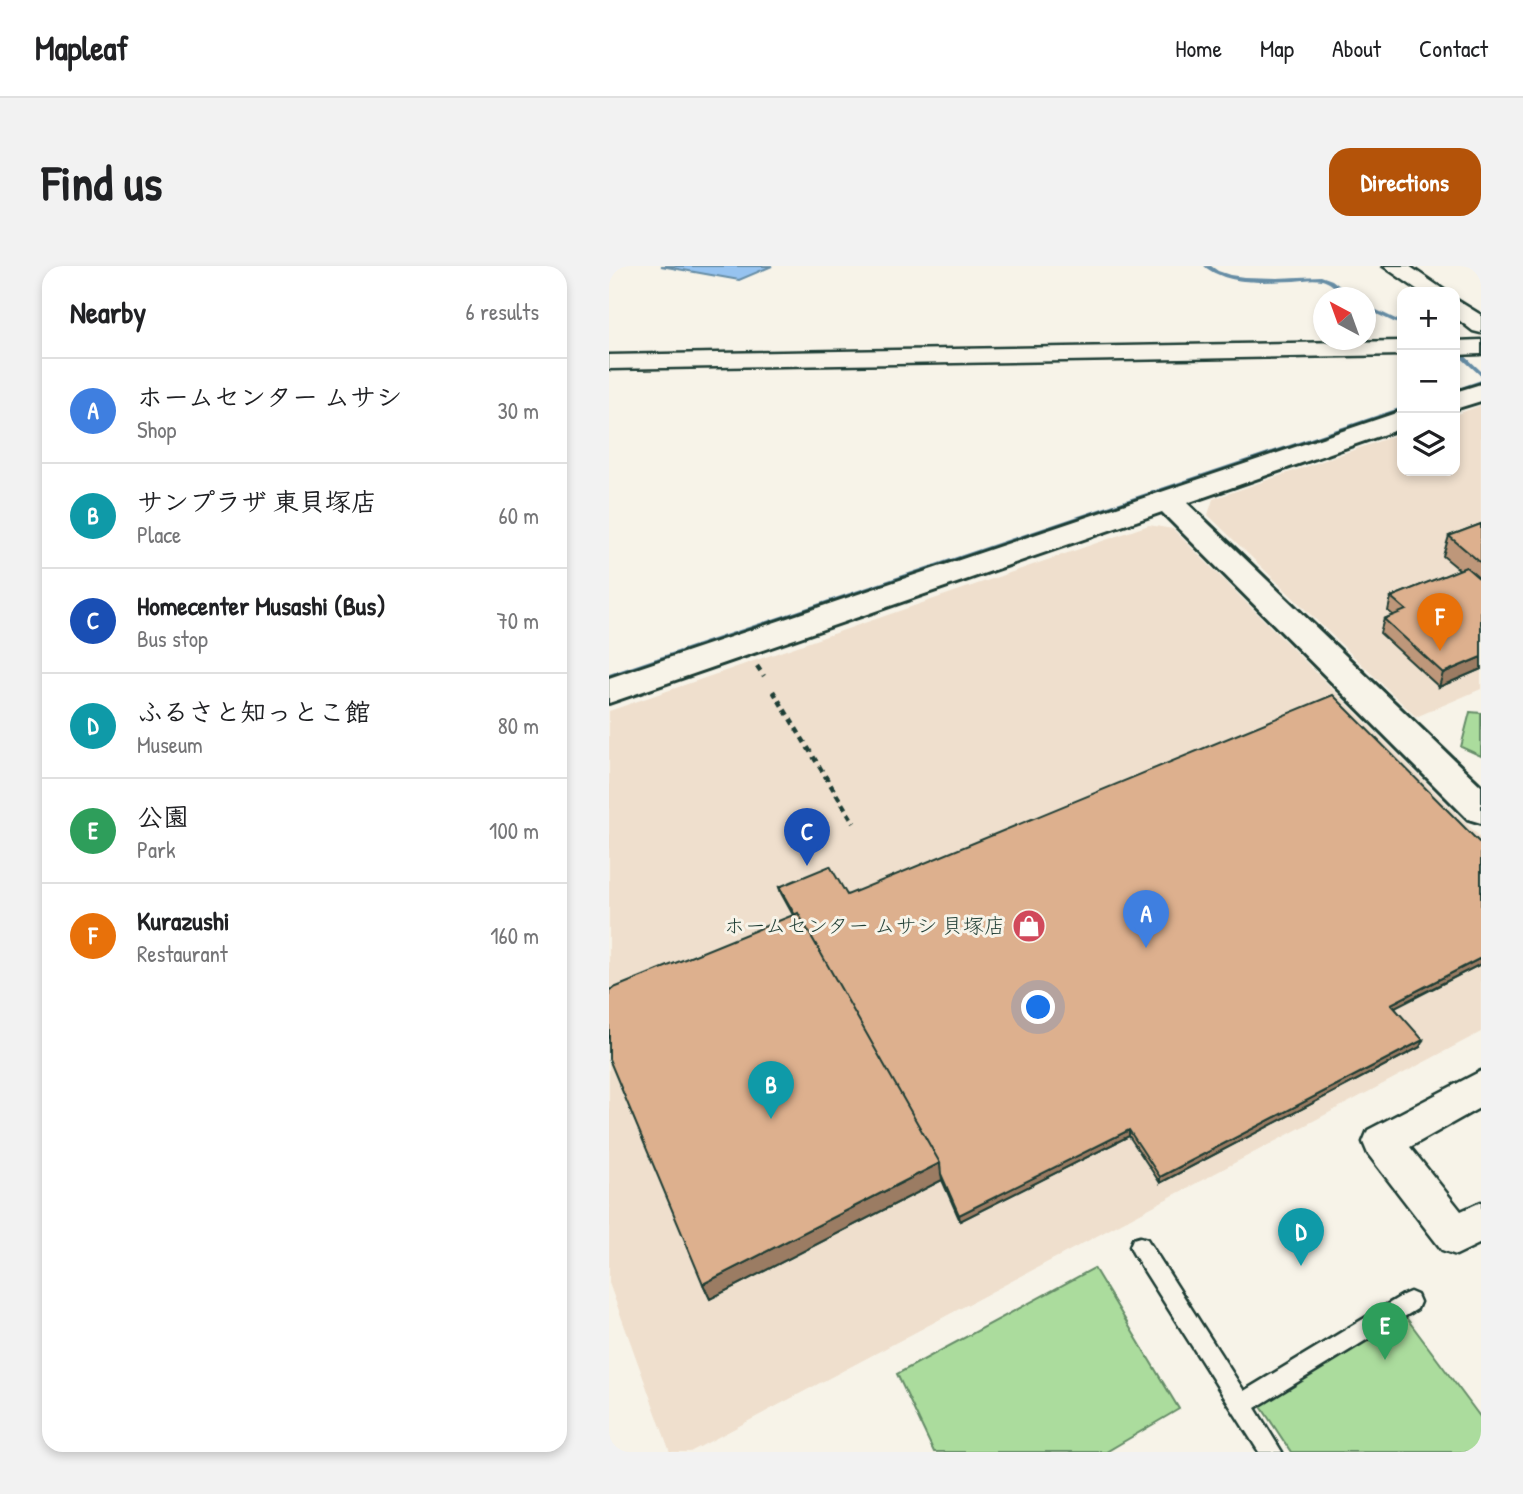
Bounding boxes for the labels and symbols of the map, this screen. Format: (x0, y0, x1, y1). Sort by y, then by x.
north arrow (1313, 287, 1376, 350)
pin: F (1417, 593, 1463, 651)
pin: C (784, 808, 830, 866)
pin: A (1123, 890, 1169, 948)
shop icon: ホームセンター ムサシ 貝塚店 (1010, 907, 1048, 945)
place label: ホームセンター ムサシ 貝塚店 (724, 911, 1005, 940)
your location (1021, 990, 1055, 1024)
pin: B (748, 1061, 794, 1119)
pin: D (1278, 1208, 1324, 1266)
pin: E (1362, 1302, 1408, 1360)

